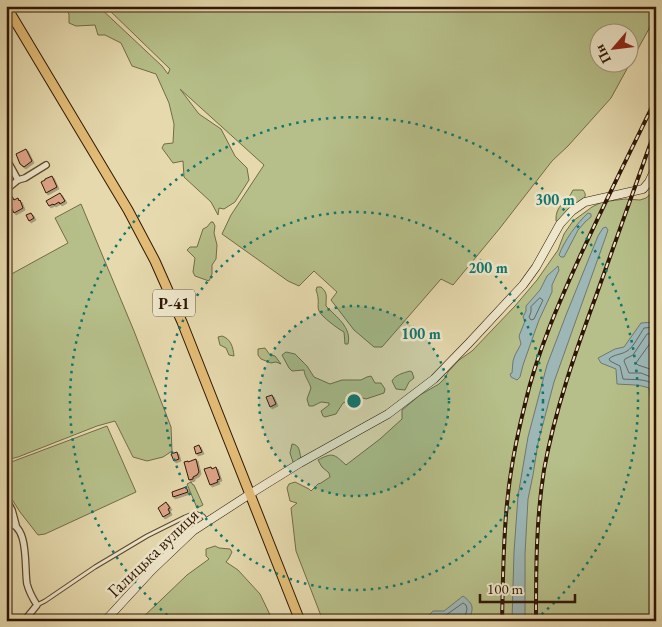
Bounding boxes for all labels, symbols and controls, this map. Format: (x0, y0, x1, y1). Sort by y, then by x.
north arrow (590, 22, 640, 72)
text: Пн (590, 41, 615, 67)
text: 300 m (535, 190, 575, 209)
text: 200 m (468, 258, 508, 277)
road number: Р-41 (153, 290, 195, 316)
text: 100 m (401, 324, 441, 343)
centre of rings (345, 392, 363, 410)
street label: Галицька вулиця (102, 503, 203, 602)
scale bar (480, 572, 574, 604)
text: 100 m (487, 579, 524, 598)

